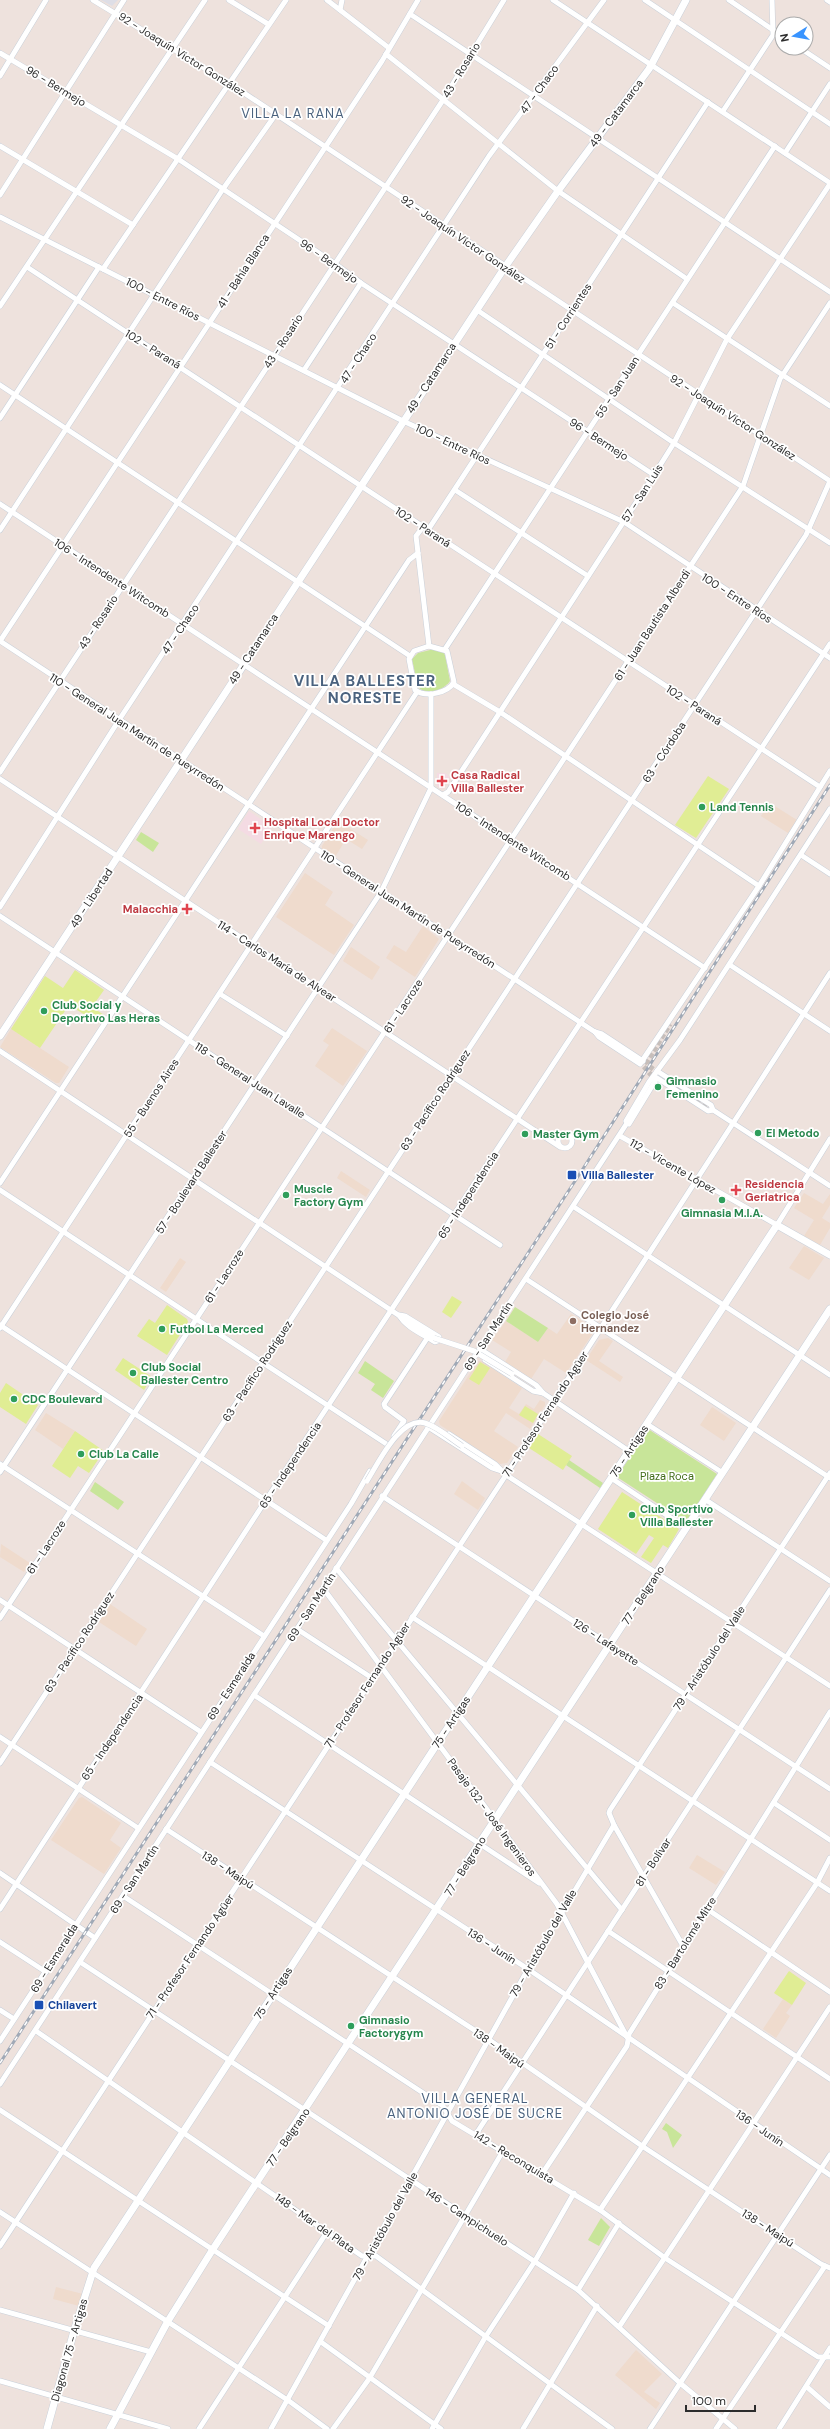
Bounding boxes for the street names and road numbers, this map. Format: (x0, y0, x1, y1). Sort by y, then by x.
street label: 92 - Joaquín Víctor González (116, 9, 248, 99)
street label: 43 - Rosario (439, 40, 483, 100)
street label: 47 - Chaco (516, 62, 562, 116)
street label: 96 - Bermejo (23, 63, 89, 109)
street label: 49 - Catamarca (586, 76, 646, 150)
street label: 92 - Joaquín Víctor González (398, 192, 528, 286)
street label: 41 - Bahía Blanca (214, 231, 272, 311)
street label: 96 - Bermejo (297, 236, 361, 286)
street label: 100 - Entre Ríos (124, 274, 202, 324)
street label: 51 - Corrientes (542, 280, 594, 352)
street label: 43 - Rosario (260, 311, 306, 371)
street label: 102 - Paraná (122, 326, 184, 372)
street label: 47 - Chaco (337, 330, 379, 386)
street label: 49 - Catamarca (403, 340, 459, 416)
street label: 55 - San Juan (592, 353, 642, 421)
street label: 92 - Joaquín Víctor González (667, 371, 799, 463)
street label: 96 - Bermejo (567, 415, 631, 463)
street label: 100 - Entre Ríos (413, 420, 493, 468)
street label: 57 - San Luis (618, 461, 666, 525)
street label: 102 - Paraná (393, 504, 453, 550)
street label: 106 - Intendente Witcomb (52, 535, 173, 621)
street label: 61 - Juan Bautista Alberdi (611, 567, 693, 683)
street label: 100 - Entre Ríos (699, 570, 775, 626)
street label: 43 - Rosario (75, 592, 121, 652)
street label: 47 - Chaco (158, 601, 202, 657)
street label: 49 - Catamarca (225, 611, 281, 687)
street label: 110 - General Juan Martín de Pueyrredón (47, 670, 227, 794)
street label: 102 - Paraná (664, 682, 724, 728)
street label: 63 - Córdoba (639, 719, 689, 785)
street label: 106 - Intendente Witcomb (453, 798, 574, 884)
street label: 110 - General Juan Martín de Pueyrredón (318, 847, 498, 971)
street label: 49 - Libertad (67, 865, 116, 930)
street label: 114 - Carlos María de Alvear (215, 917, 339, 1005)
street label: 61 - Lacroze (380, 976, 426, 1036)
street label: 118 - General Juan Lavalle (192, 1039, 308, 1121)
street label: 63 - Pacífico Rodríguez (397, 1047, 473, 1153)
street label: 55 - Buenos Aires (120, 1056, 182, 1140)
street label: 57 - Boulevard Ballester (152, 1128, 230, 1236)
street label: 112 - Vicente López (627, 1136, 719, 1196)
street label: 65 - Independencia (435, 1149, 501, 1241)
street label: 61 - Lacroze (201, 1246, 247, 1306)
street label: 69 - San Martín (461, 1299, 515, 1373)
street label: 63 - Pacífico Rodríguez (219, 1318, 295, 1424)
street label: 71 - Profesor Fernando Agüer (499, 1348, 591, 1480)
street label: 65 - Independencia (256, 1419, 324, 1511)
street label: 75 - Artigas (607, 1422, 651, 1480)
street label: 61 - Lacroze (23, 1517, 69, 1577)
street label: 77 - Belgrano (619, 1563, 667, 1627)
street label: 69 - San Martín (284, 1570, 338, 1644)
street label: 63 - Pacífico Rodríguez (41, 1589, 117, 1695)
street label: 79 - Aristóbulo del Valle (670, 1603, 748, 1713)
street label: 126 - Lafayette (570, 1615, 642, 1669)
street label: 71 - Profesor Fernando Agüer (321, 1619, 413, 1751)
street label: 69 - Esmeralda (204, 1649, 258, 1723)
street label: 65 - Independencia (78, 1691, 146, 1783)
street label: 75 - Artigas (429, 1693, 473, 1751)
street label: Pasaje 132 - José Ingenieros (444, 1755, 540, 1879)
street label: 77 - Belgrano (441, 1833, 489, 1899)
street label: 81 - Bolívar (632, 1835, 674, 1889)
street label: 69 - San Martín (107, 1842, 161, 1916)
street label: 138 - Maipú (199, 1848, 257, 1892)
street label: 79 - Aristóbulo del Valle (506, 1887, 580, 1999)
street label: 71 - Profesor Fernando Agüer (143, 1891, 237, 2021)
street label: 83 - Bartolomé Mitre (651, 1894, 719, 1992)
street label: 69 - Esmeralda (27, 1921, 81, 1995)
street label: 136 - Junín (465, 1925, 519, 1967)
street label: 75 - Artigas (251, 1964, 295, 2022)
street label: 138 - Maipú (471, 2025, 527, 2071)
street label: 77 - Belgrano (263, 2105, 313, 2169)
street label: 136 - Junín (733, 2107, 787, 2149)
street label: 142 - Reconquista (471, 2128, 557, 2187)
street label: 79 - Aristóbulo del Valle (349, 2169, 421, 2283)
street label: 146 - Campichuelo (423, 2185, 511, 2249)
street label: 148 - Mar del Plata (272, 2190, 358, 2256)
street label: 138 - Maipú (739, 2206, 797, 2250)
street label: Diagonal 75 - Artigas (48, 2297, 90, 2403)

